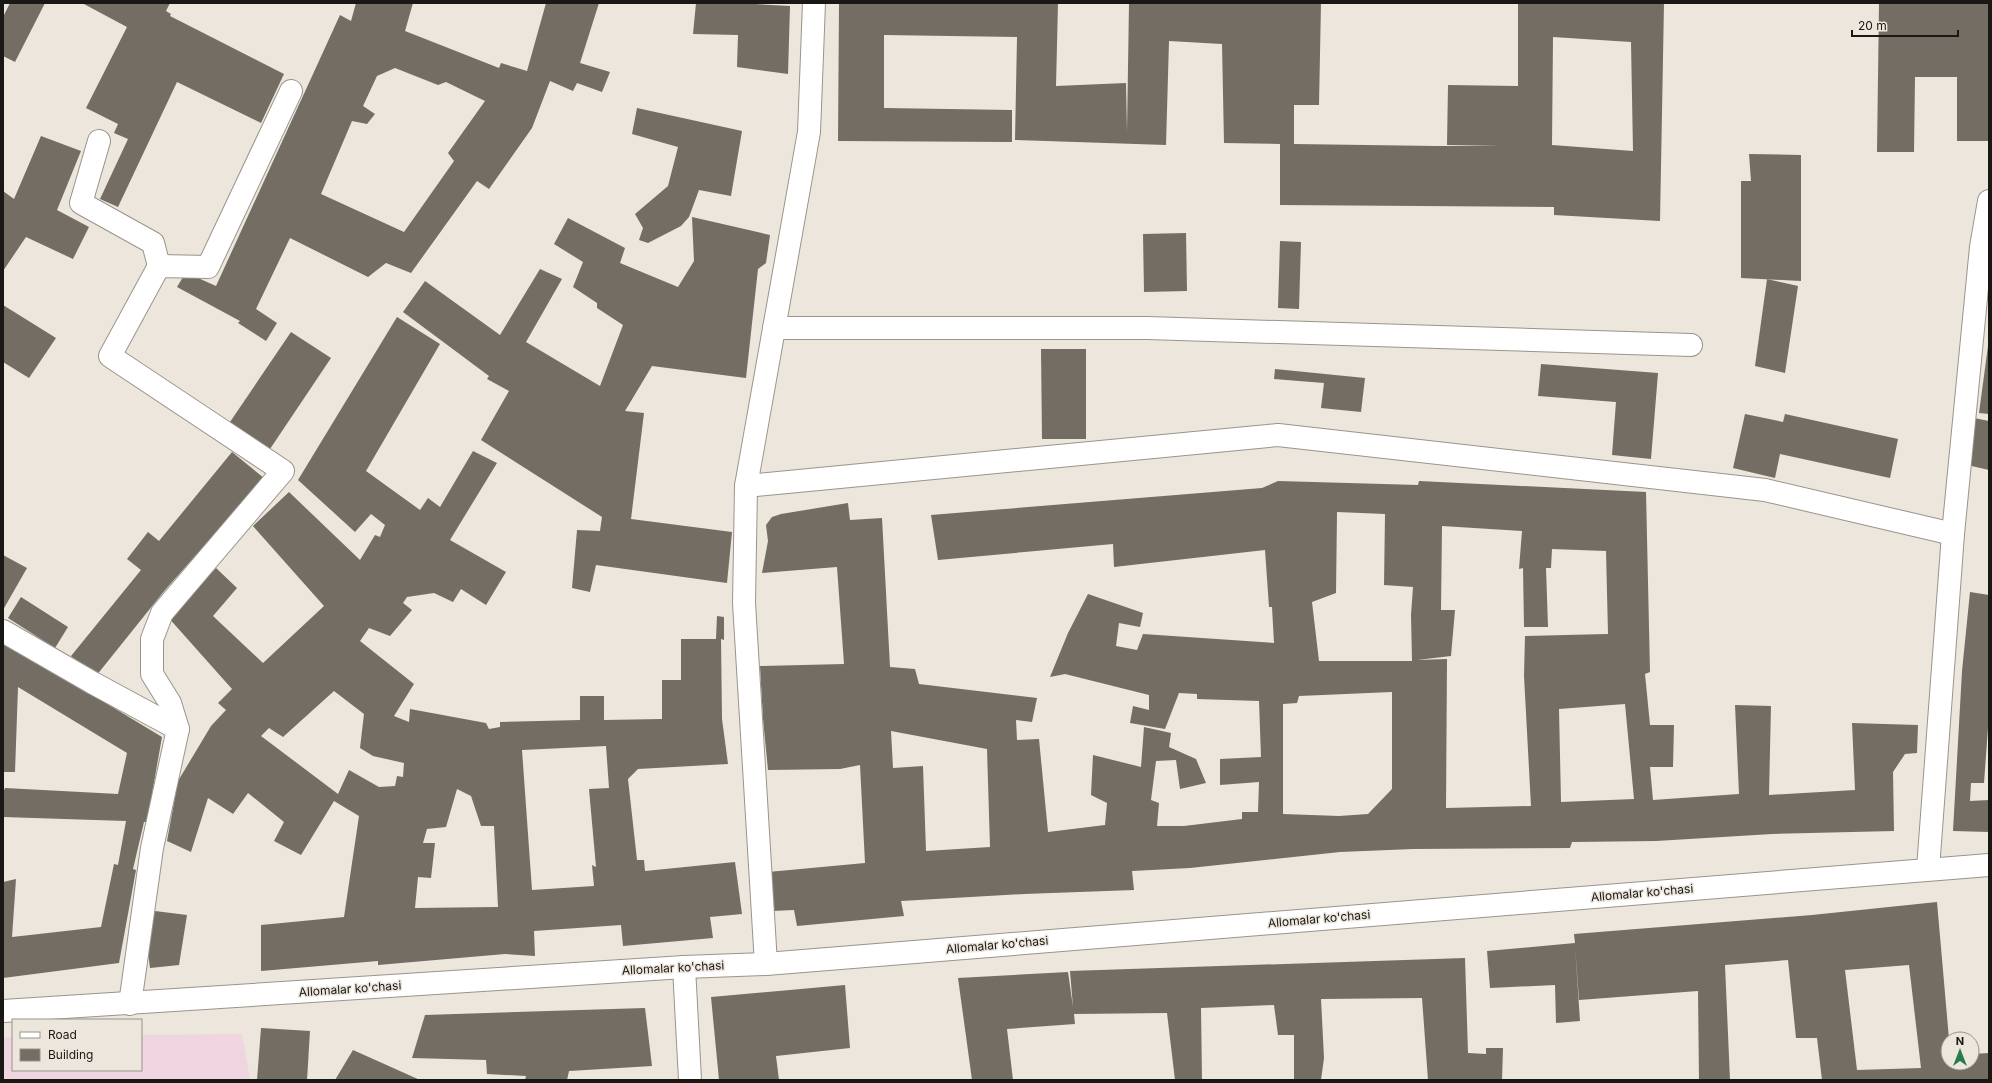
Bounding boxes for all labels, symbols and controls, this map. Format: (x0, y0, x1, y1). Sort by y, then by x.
scale bar (1852, 12, 1958, 38)
text: 20 m (1858, 18, 1887, 33)
street label: Allomalar ko'chasi (1590, 881, 1694, 904)
street label: Allomalar ko'chasi (1267, 907, 1371, 930)
street label: Allomalar ko'chasi (945, 933, 1049, 956)
street label: Allomalar ko'chasi (621, 957, 725, 978)
street label: Allomalar ko'chasi (298, 977, 402, 1000)
legend (12, 1019, 142, 1071)
text: Road (48, 1027, 77, 1042)
north arrow (1940, 1031, 1980, 1071)
text: N (1956, 1034, 1964, 1048)
text: Building (48, 1047, 93, 1062)

